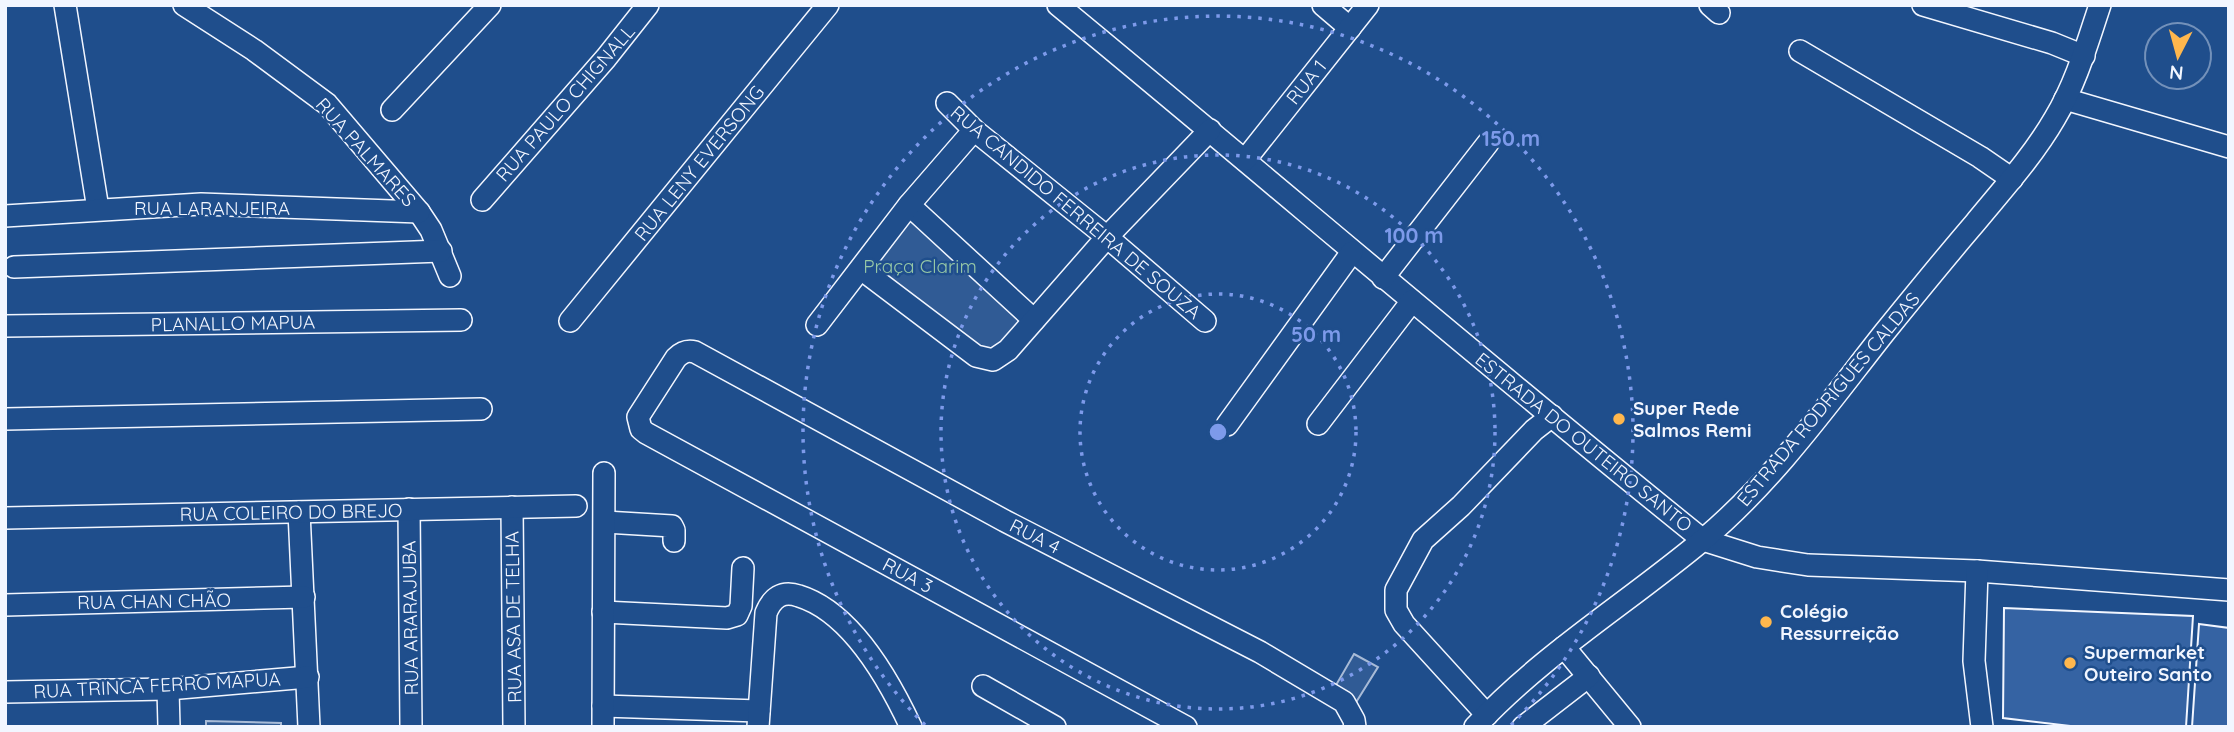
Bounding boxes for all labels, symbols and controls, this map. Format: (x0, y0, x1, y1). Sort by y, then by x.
street label: RUA PAULO CHIGNALL (490, 20, 640, 186)
north arrow (2143, 21, 2213, 91)
street label: RUA 1 (1281, 55, 1331, 109)
text: N (2168, 60, 2184, 86)
street label: RUA LENY EVERSONG (629, 80, 769, 246)
street label: RUA PALMARES (311, 92, 421, 212)
street label: RUA CANDIDO FERREIRA DE SOUZA (946, 100, 1206, 324)
text: 150 m (1482, 125, 1540, 151)
street label: RUA LARANJEIRA (134, 196, 290, 220)
text: 100 m (1384, 222, 1444, 248)
park label: Praça Clarim (863, 254, 977, 278)
street label: ESTRADA RODRIGUES CALDAS (1731, 287, 1925, 511)
street label: PLANALLO MAPUA (150, 310, 316, 336)
text: 50 m (1291, 321, 1341, 347)
street label: ESTRADA DO OUTEIRO SANTO (1471, 347, 1697, 537)
place label: Super Rede Salmos Remi (1633, 396, 1751, 442)
marker: Super Rede Salmos Remi (1611, 411, 1627, 427)
centre of rings (1206, 420, 1230, 444)
street label: RUA COLEIRO DO BREJO (179, 498, 403, 526)
street label: RUA 4 (1006, 513, 1064, 559)
street label: RUA ASA DE TELHA (500, 531, 526, 703)
street label: RUA ARARAJUBA (397, 540, 423, 696)
street label: RUA 3 (879, 552, 937, 598)
street label: RUA CHAN CHÃO (77, 588, 231, 614)
place label: Colégio Ressurreição (1780, 599, 1899, 645)
marker: Colégio Ressurreição (1758, 614, 1774, 630)
place label: Supermarket Outeiro Santo (2084, 640, 2212, 686)
marker: Supermarket Outeiro Santo (2062, 655, 2078, 671)
street label: RUA TRINCA FERRO MAPUA (33, 667, 281, 703)

